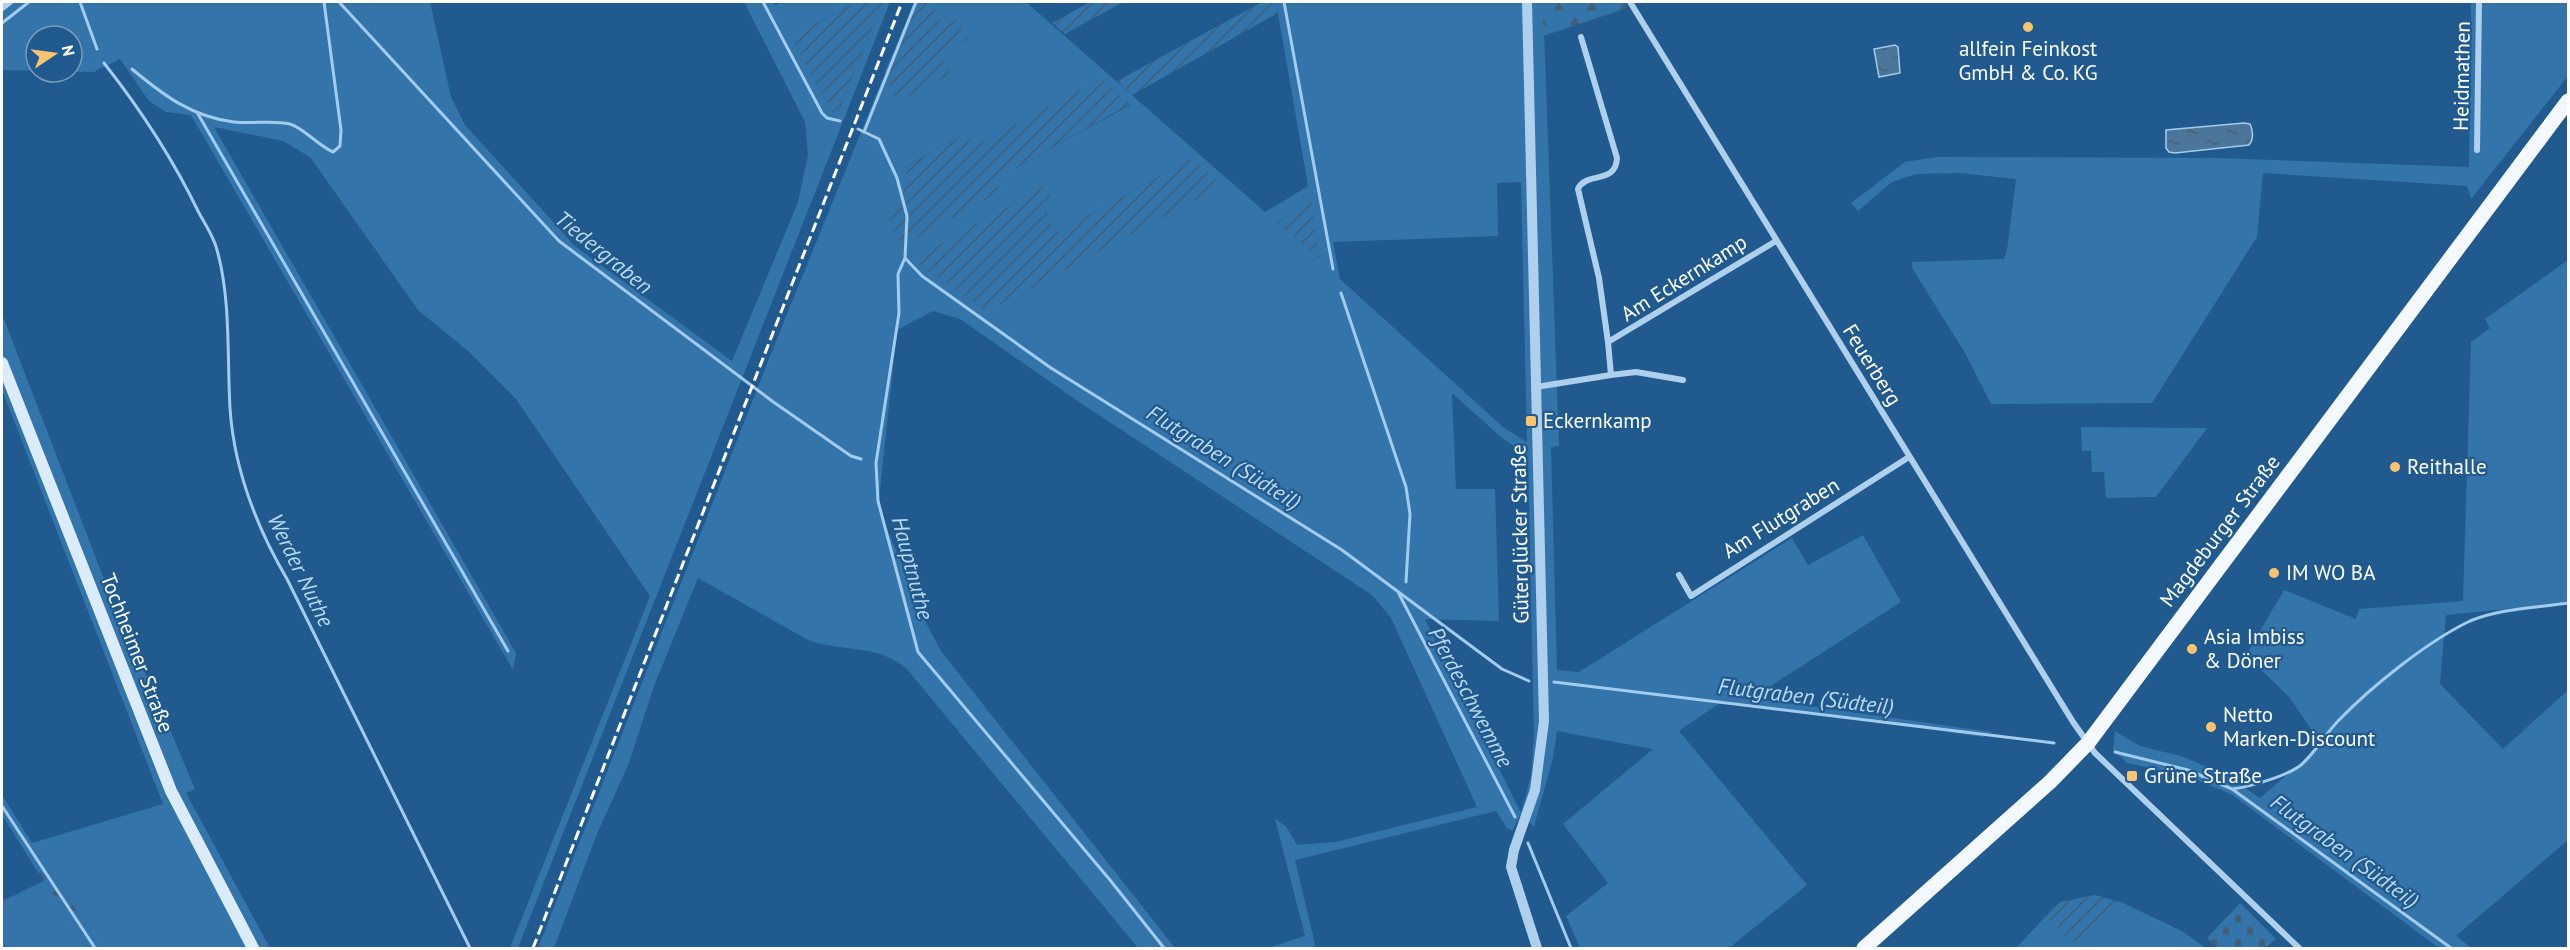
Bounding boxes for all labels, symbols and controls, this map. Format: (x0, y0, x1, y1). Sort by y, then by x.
marker: allfein Feinkost GmbH & Co. KG (2021, 20, 2035, 34)
street label: Heidmathen (2447, 21, 2476, 131)
north arrow (24, 24, 84, 84)
place label: allfein Feinkost GmbH & Co. KG (1958, 35, 2098, 86)
text: N (58, 43, 80, 58)
water label: Tiedergraben (550, 204, 658, 300)
street label: Am Eckernkamp (1616, 228, 1752, 327)
street label: Feuerberg (1837, 319, 1908, 411)
water label: Flutgraben (Südteil) (1142, 398, 1306, 516)
place label: Eckernkamp (1543, 407, 1652, 434)
marker: Eckernkamp (1524, 414, 1538, 428)
street label: Güterglücker Straße (1504, 444, 1535, 624)
street label: Magdeburger Straße (2154, 449, 2286, 612)
place label: Reithalle (2407, 453, 2487, 480)
marker: Reithalle (2388, 460, 2402, 474)
street label: Am Flutgraben (1717, 471, 1844, 564)
water label: Werder Nuthe (262, 509, 341, 632)
water label: Hauptnuthe (886, 513, 940, 623)
place label: IM WO BA (2286, 559, 2376, 586)
marker: IM WO BA (2267, 566, 2281, 580)
street label: Tochheimer Straße (95, 569, 180, 736)
water label: Pferdeschwemme (1422, 622, 1520, 773)
place label: Asia Imbiss & Döner (2204, 623, 2305, 674)
marker: Asia Imbiss & Döner (2185, 642, 2199, 656)
water label: Flutgraben (Südteil) (1717, 671, 1895, 721)
place label: Netto Marken-Discount (2223, 701, 2375, 752)
marker: Netto Marken-Discount (2204, 720, 2218, 734)
place label: Grüne Straße (2144, 762, 2262, 789)
marker: Grüne Straße (2125, 769, 2139, 783)
water label: Flutgraben (Südteil) (2265, 788, 2425, 914)

